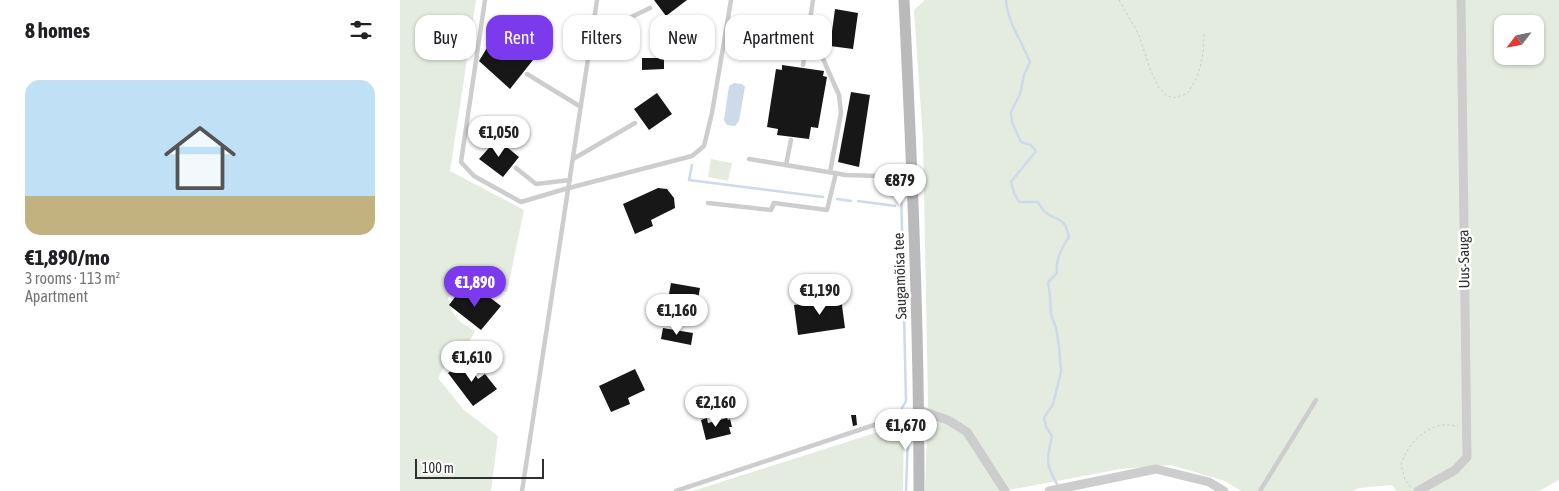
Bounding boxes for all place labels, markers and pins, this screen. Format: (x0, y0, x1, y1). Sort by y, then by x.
pin: €1,050 (458, 116, 540, 158)
pin: €879 (870, 164, 930, 206)
pin: €1,890 (434, 266, 516, 308)
pin: €1,190 (779, 274, 861, 316)
pin: €1,160 (636, 294, 718, 336)
pin: €1,610 (431, 340, 513, 383)
pin: €2,160 (675, 386, 757, 428)
pin: €1,670 (865, 408, 947, 451)

